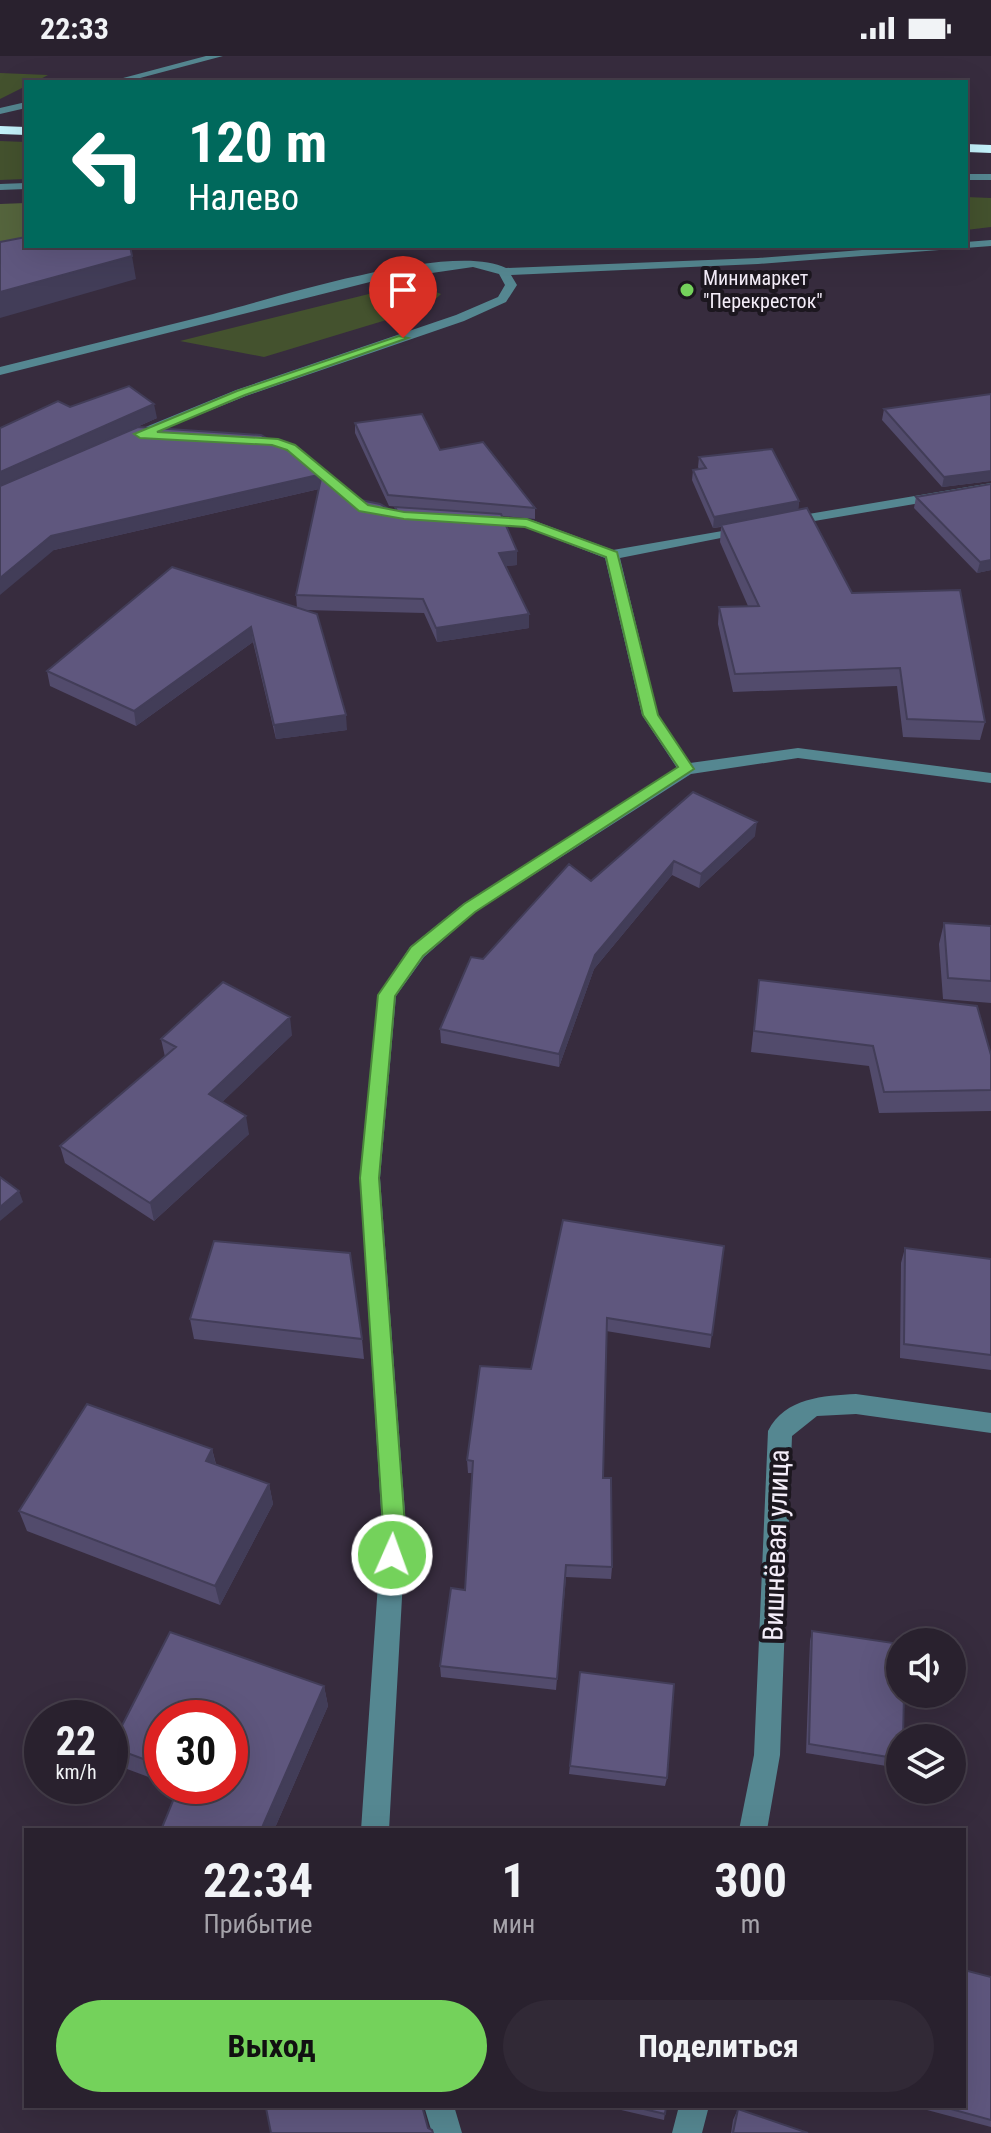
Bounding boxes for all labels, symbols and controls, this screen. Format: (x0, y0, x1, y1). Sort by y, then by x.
text: 22:33 (40, 11, 109, 46)
text: 120 m (188, 110, 327, 176)
icon: left (56, 112, 160, 216)
text: Налево (188, 177, 299, 219)
pin (369, 256, 437, 338)
place label: Минимаркет "Перекресток" (703, 266, 823, 313)
icon: arrive (381, 268, 425, 312)
marker: Минимаркет "Перекресток" (678, 281, 696, 299)
street label: Вишнёвая улица (756, 1449, 796, 1641)
position arrow (350, 1513, 434, 1597)
map controls (886, 1628, 966, 1804)
button: sound (886, 1628, 966, 1708)
speed limit sign: 30 (144, 1700, 248, 1804)
text: 22 (56, 1718, 96, 1765)
button: layers (886, 1724, 966, 1804)
text: km/h (55, 1760, 97, 1784)
text: 22:34 (203, 1852, 313, 1909)
text: 1 (502, 1852, 526, 1909)
text: 300 (714, 1852, 787, 1909)
text: Прибытие (204, 1909, 313, 1939)
text: мин (492, 1909, 535, 1939)
text: m (741, 1909, 760, 1939)
button: Выход (56, 2000, 487, 2092)
button: Поделиться (503, 2000, 934, 2092)

